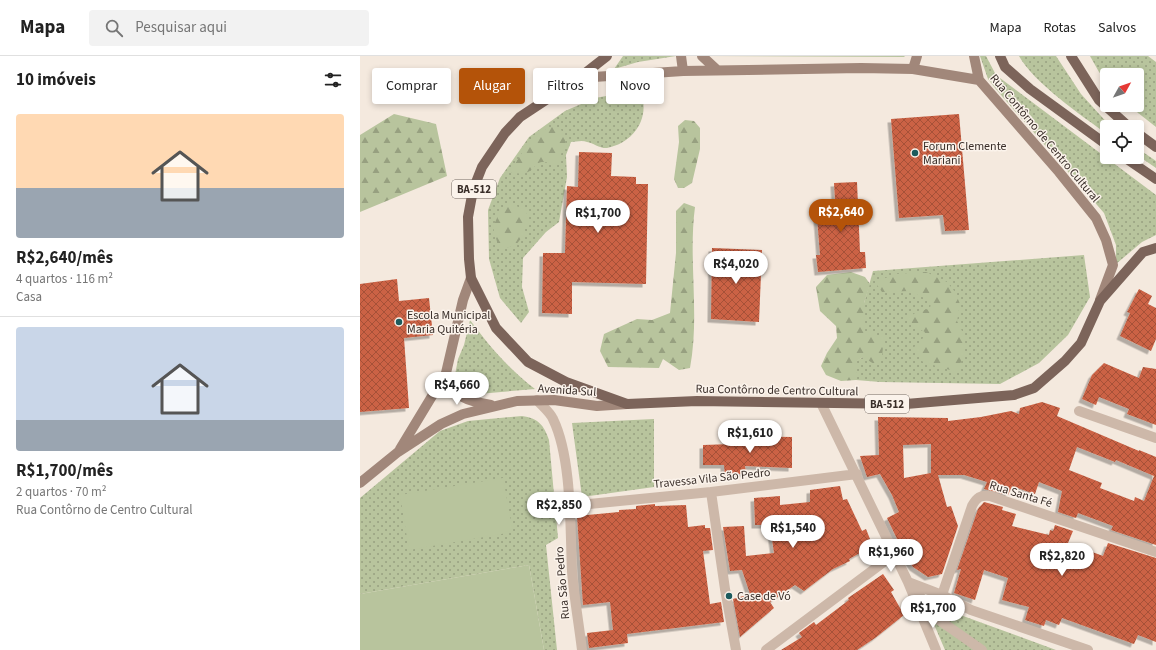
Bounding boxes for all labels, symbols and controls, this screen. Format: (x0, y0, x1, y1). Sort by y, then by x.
search box (89, 10, 369, 46)
text: Mapa (20, 14, 65, 41)
icon: search (103, 17, 125, 39)
text: Pesquisar aqui (135, 17, 227, 38)
text: Mapa (990, 18, 1021, 38)
text: Rotas (1043, 18, 1076, 38)
text: Salvos (1098, 18, 1136, 38)
text: 10 imóveis (16, 68, 96, 92)
chip: Comprar (372, 68, 451, 104)
chip: Alugar (459, 68, 525, 104)
chip: Filtros (533, 68, 598, 104)
chip: Novo (606, 68, 664, 104)
north arrow (1100, 68, 1144, 112)
map controls (1100, 68, 1144, 164)
icon: filters (322, 69, 344, 91)
street label: Rua Contôrno de Centro Cultural (986, 70, 1104, 206)
button: locate (1100, 120, 1144, 164)
place label: Forum Clemente Mariani (923, 138, 1007, 169)
icon: home (144, 140, 216, 212)
marker: Forum Clemente Mariani (910, 148, 920, 158)
road number: BA-512 (452, 180, 496, 198)
pin: R$2,640 (804, 199, 878, 233)
pin: R$1,700 (561, 200, 635, 234)
text: R$2,640 (818, 203, 864, 221)
text: R$1,700 (575, 204, 621, 222)
text: R$2,640/mês (16, 246, 113, 270)
pin: R$4,020 (699, 251, 773, 285)
text: R$4,020 (713, 255, 759, 273)
text: 4 quartos · 116 m² (16, 270, 113, 288)
text: Casa (16, 288, 42, 306)
place label: Escola Municipal Maria Quitéria (407, 307, 490, 338)
marker: Escola Municipal Maria Quitéria (394, 317, 404, 327)
icon: home (144, 353, 216, 425)
pin: R$4,660 (420, 372, 494, 406)
text: R$4,660 (434, 376, 480, 394)
street label: Avenida Sul (537, 380, 597, 401)
street label: Rua Contôrno de Centro Cultural (695, 381, 859, 400)
road number: BA-512 (865, 395, 909, 413)
pin: R$1,610 (713, 420, 787, 454)
text: R$1,610 (727, 424, 773, 442)
text: R$1,700/mês (16, 459, 113, 483)
street label: Travessa Vila São Pedro (653, 464, 771, 493)
street label: Rua Santa Fé (987, 477, 1054, 512)
text: 2 quartos · 70 m² (16, 483, 107, 501)
pin: R$2,850 (522, 492, 596, 526)
text: R$2,850 (536, 496, 582, 514)
text: Rua Contôrno de Centro Cultural (16, 501, 193, 519)
pin: R$1,540 (756, 515, 830, 549)
text: R$1,540 (770, 519, 816, 537)
pin: R$1,960 (854, 539, 928, 573)
text: R$1,960 (868, 543, 914, 561)
pin: R$2,820 (1025, 543, 1099, 577)
street label: Rua São Pedro (551, 546, 574, 620)
text: R$2,820 (1039, 547, 1085, 565)
place label: Case de Vó (737, 588, 791, 605)
marker: Case de Vó (724, 591, 734, 601)
pin: R$1,700 (896, 595, 970, 629)
text: R$1,700 (910, 599, 956, 617)

